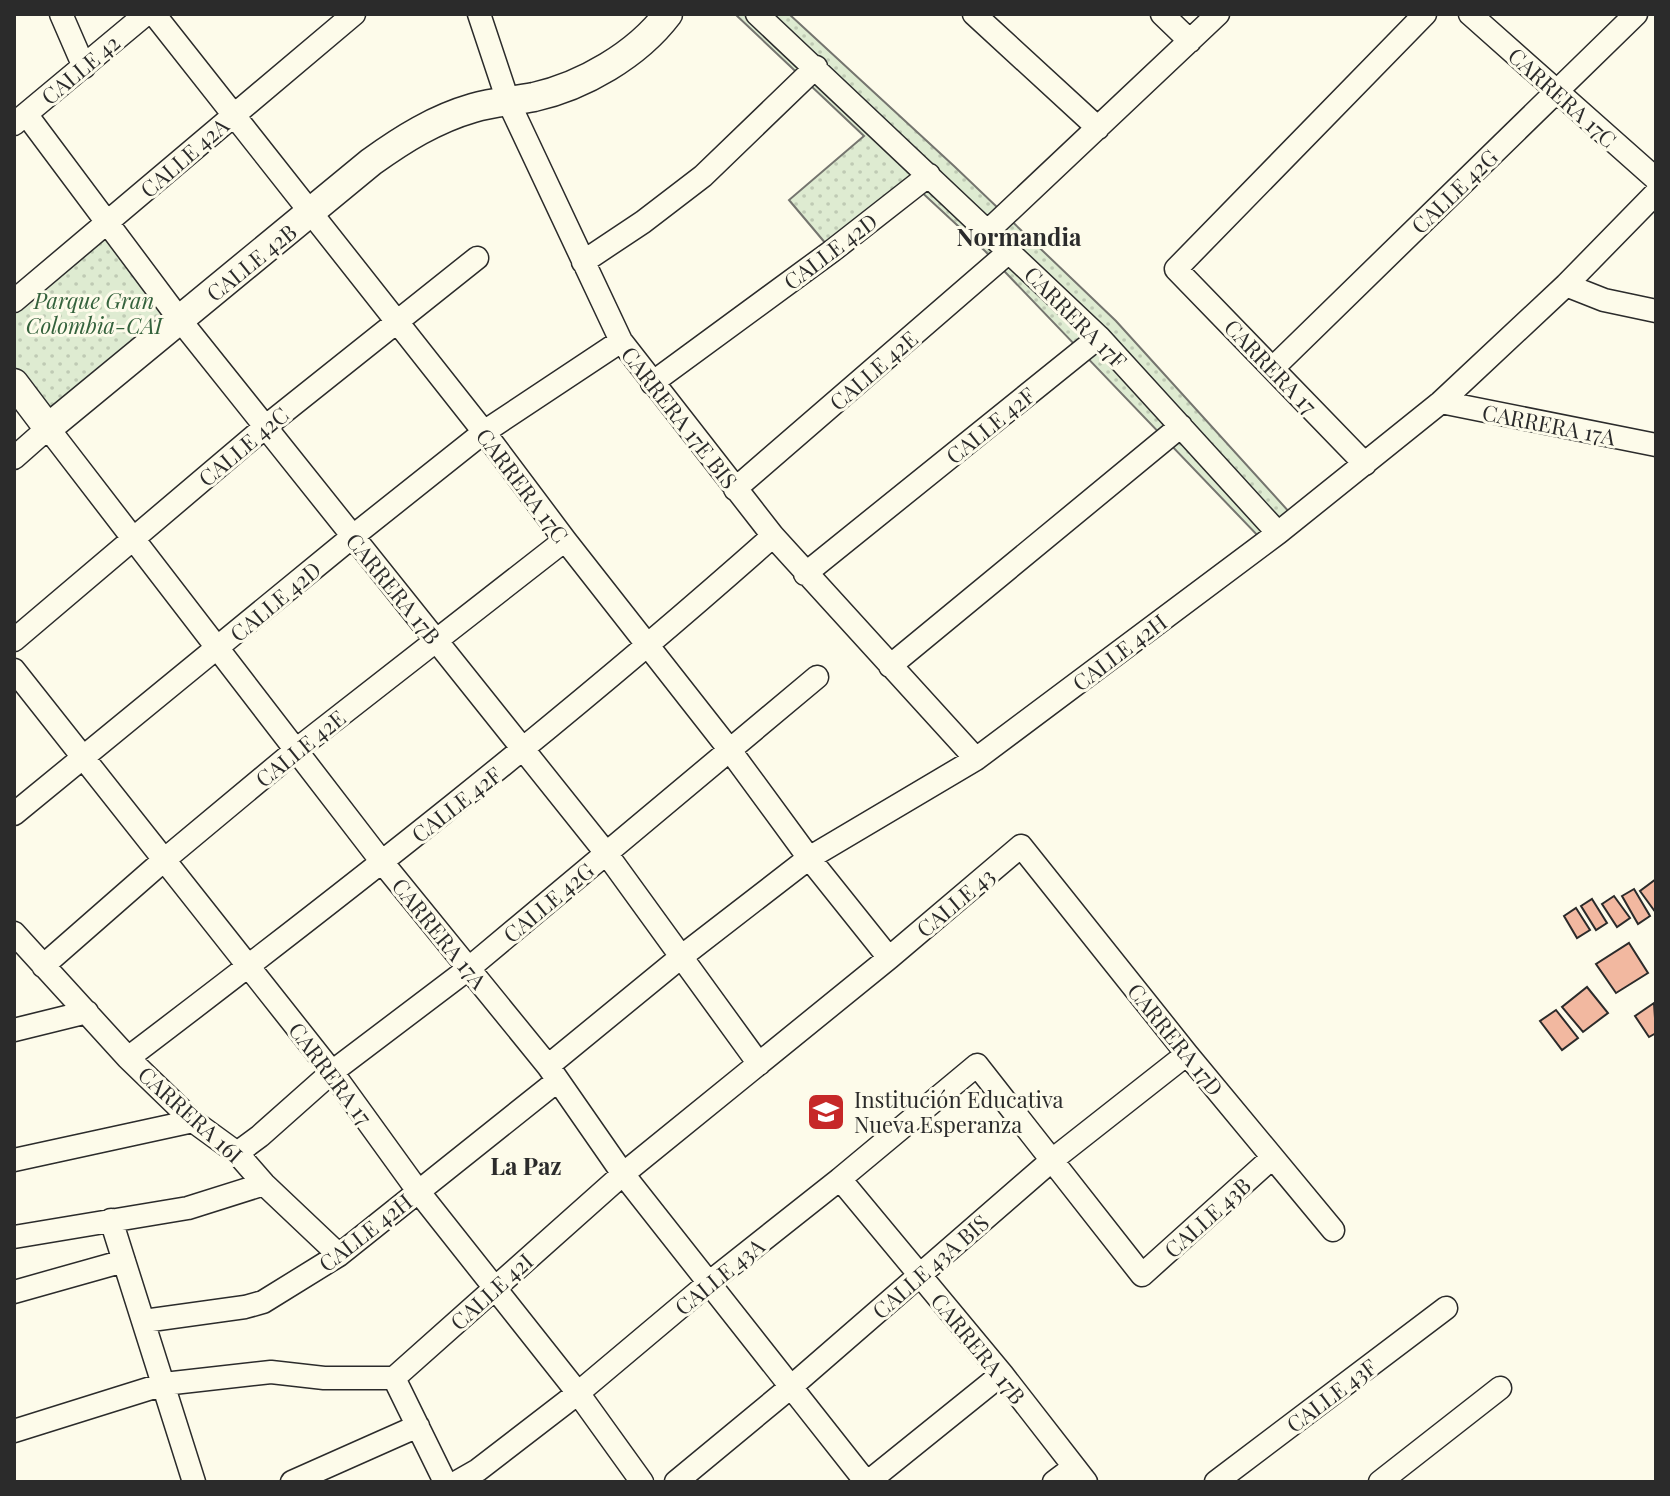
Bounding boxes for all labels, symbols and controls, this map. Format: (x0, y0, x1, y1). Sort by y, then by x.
street label: CALLE 42 (34, 27, 126, 111)
street label: CARRERA 17C (1502, 40, 1624, 154)
street label: CALLE 42A (133, 110, 235, 204)
street label: CALLE 42G (1404, 142, 1504, 240)
street label: CALLE 42D (777, 206, 883, 296)
street label: CALLE 42B (200, 216, 302, 308)
district label: Normandia (957, 220, 1082, 252)
street label: CARRERA 17F (1018, 259, 1134, 375)
park label: Parque Gran Colombia-CAI (26, 285, 164, 340)
street label: CARRERA 17 (1218, 312, 1324, 420)
street label: CALLE 42E (823, 323, 923, 417)
street label: CARRERA 17E BIS (615, 340, 745, 494)
street label: CALLE 42F (939, 380, 1041, 470)
street label: CARRERA 17A (1480, 396, 1618, 452)
street label: CALLE 42C (191, 399, 295, 493)
street label: CARRERA 17C (470, 422, 576, 548)
street label: CARRERA 17B (340, 526, 448, 650)
street label: CALLE 42D (223, 554, 327, 648)
street label: CALLE 42H (1066, 607, 1172, 697)
street label: CALLE 42E (249, 702, 351, 794)
street label: CALLE 42F (405, 759, 507, 849)
street label: CALLE 42G (496, 855, 600, 949)
street label: CALLE 43 (910, 861, 1000, 943)
street label: CARRERA 17A (386, 871, 494, 995)
street label: CARRERA 17D (1121, 976, 1231, 1102)
street label: CARRERA 17 (283, 1016, 379, 1130)
street label: CARRERA 16I (132, 1059, 250, 1169)
place label: Institución Educativa Nueva Esperanza (854, 1084, 1064, 1139)
school or university icon: Institución Educativa Nueva Esperanza (805, 1091, 847, 1133)
district label: La Paz (490, 1149, 562, 1181)
street label: CALLE 43B (1157, 1170, 1257, 1264)
street label: CALLE 42H (312, 1186, 418, 1278)
street label: CALLE 43A BIS (865, 1207, 995, 1325)
street label: CALLE 43A (668, 1231, 770, 1321)
street label: CALLE 42I (443, 1246, 539, 1336)
street label: CARRERA 17B (925, 1286, 1033, 1410)
street label: CALLE 43F (1280, 1351, 1382, 1439)

